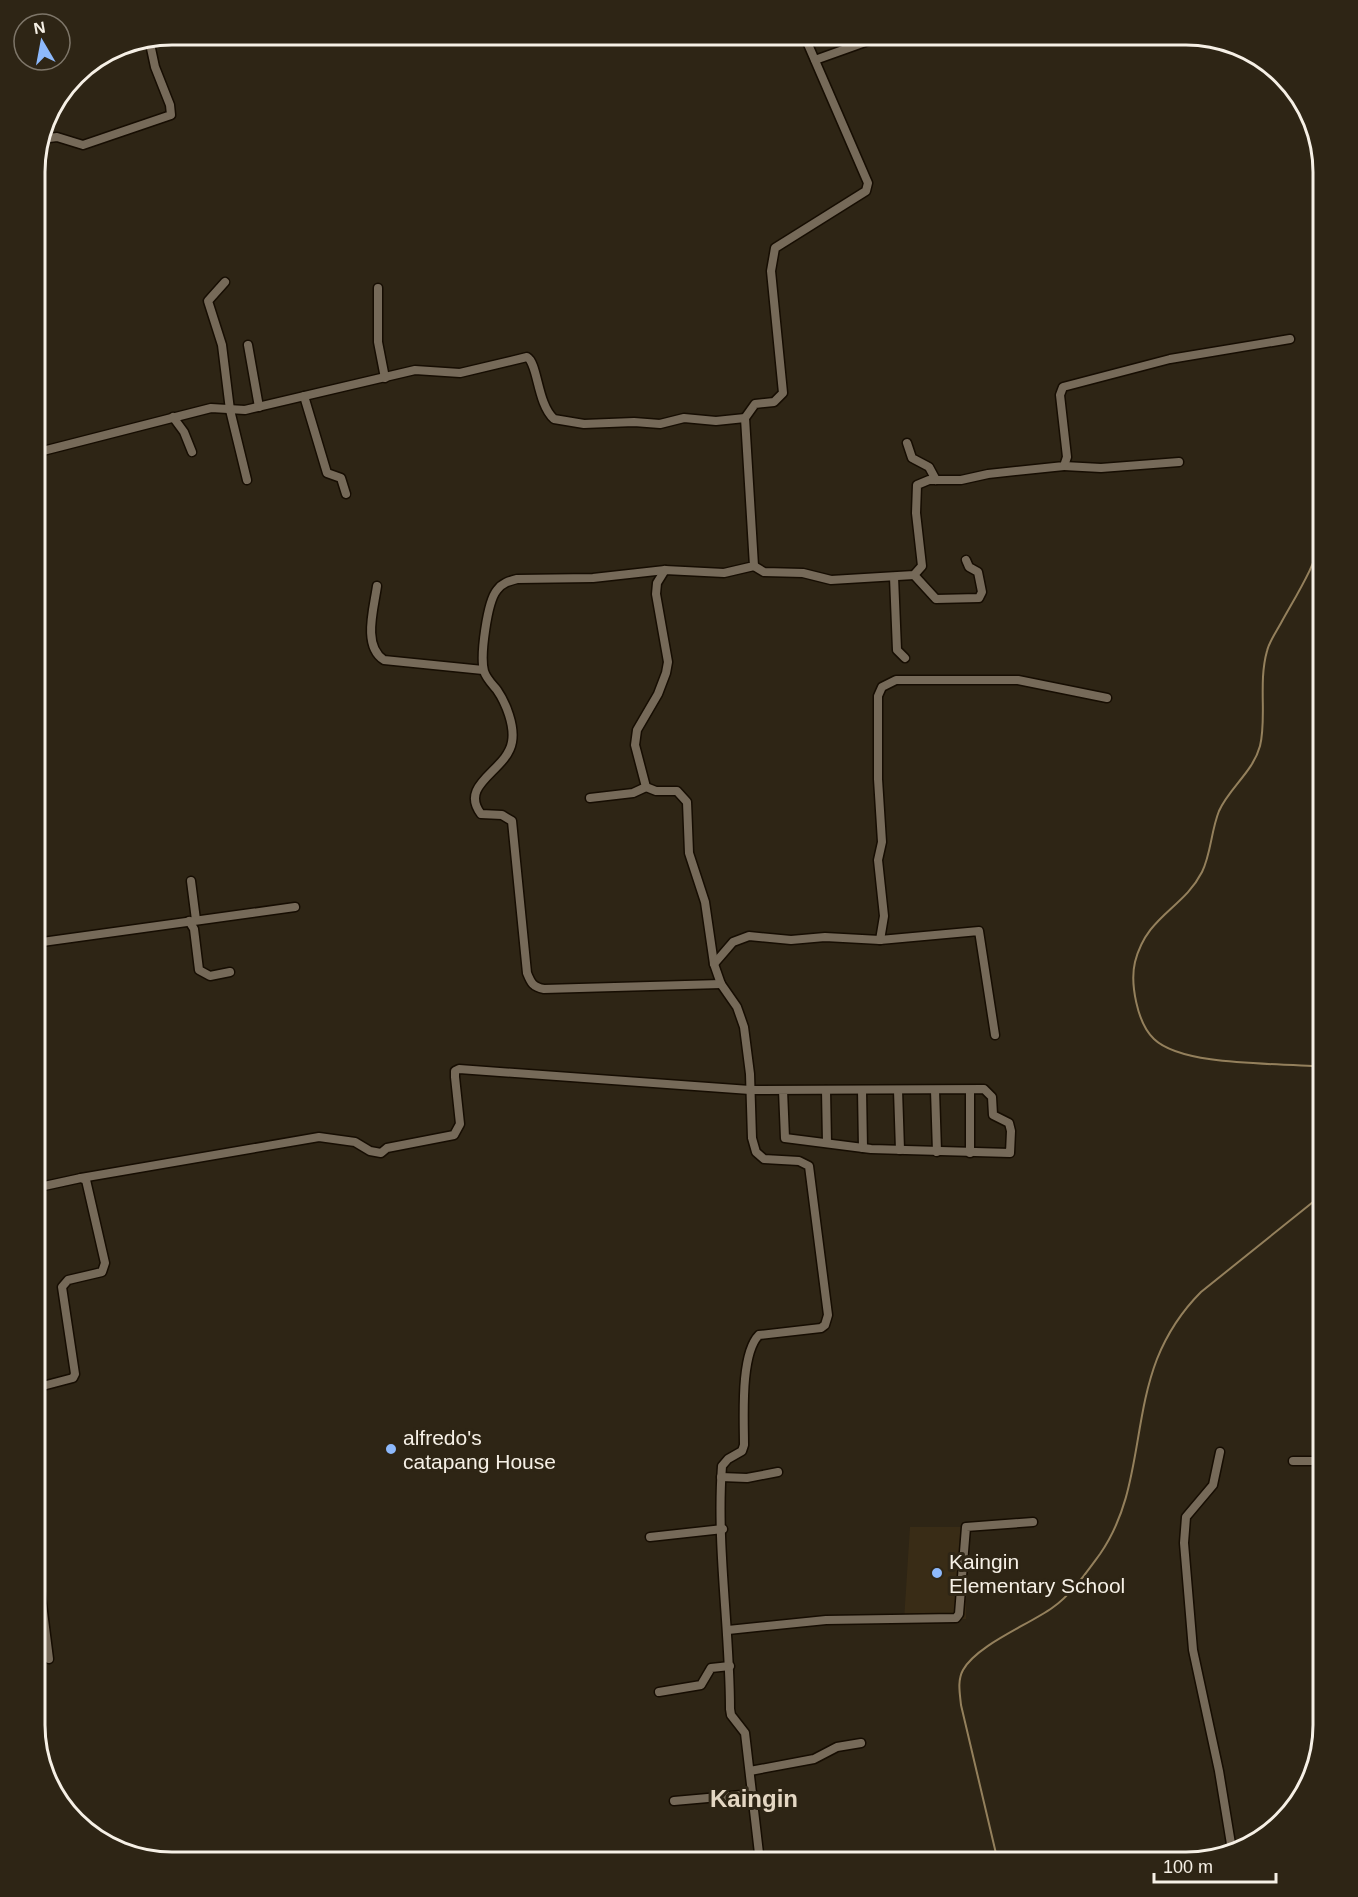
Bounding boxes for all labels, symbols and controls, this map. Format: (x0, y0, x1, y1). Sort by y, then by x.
north arrow (12, 12, 72, 72)
text: N (32, 18, 47, 37)
place label: alfredo's catapang House (403, 1426, 556, 1473)
marker: alfredo's catapang House (384, 1442, 398, 1456)
place label: Kaingin Elementary School (949, 1550, 1125, 1597)
marker: Kaingin Elementary School (930, 1566, 944, 1580)
district label: Kaingin (710, 1785, 798, 1812)
scale bar (1154, 1846, 1276, 1884)
text: 100 m (1163, 1857, 1213, 1877)

